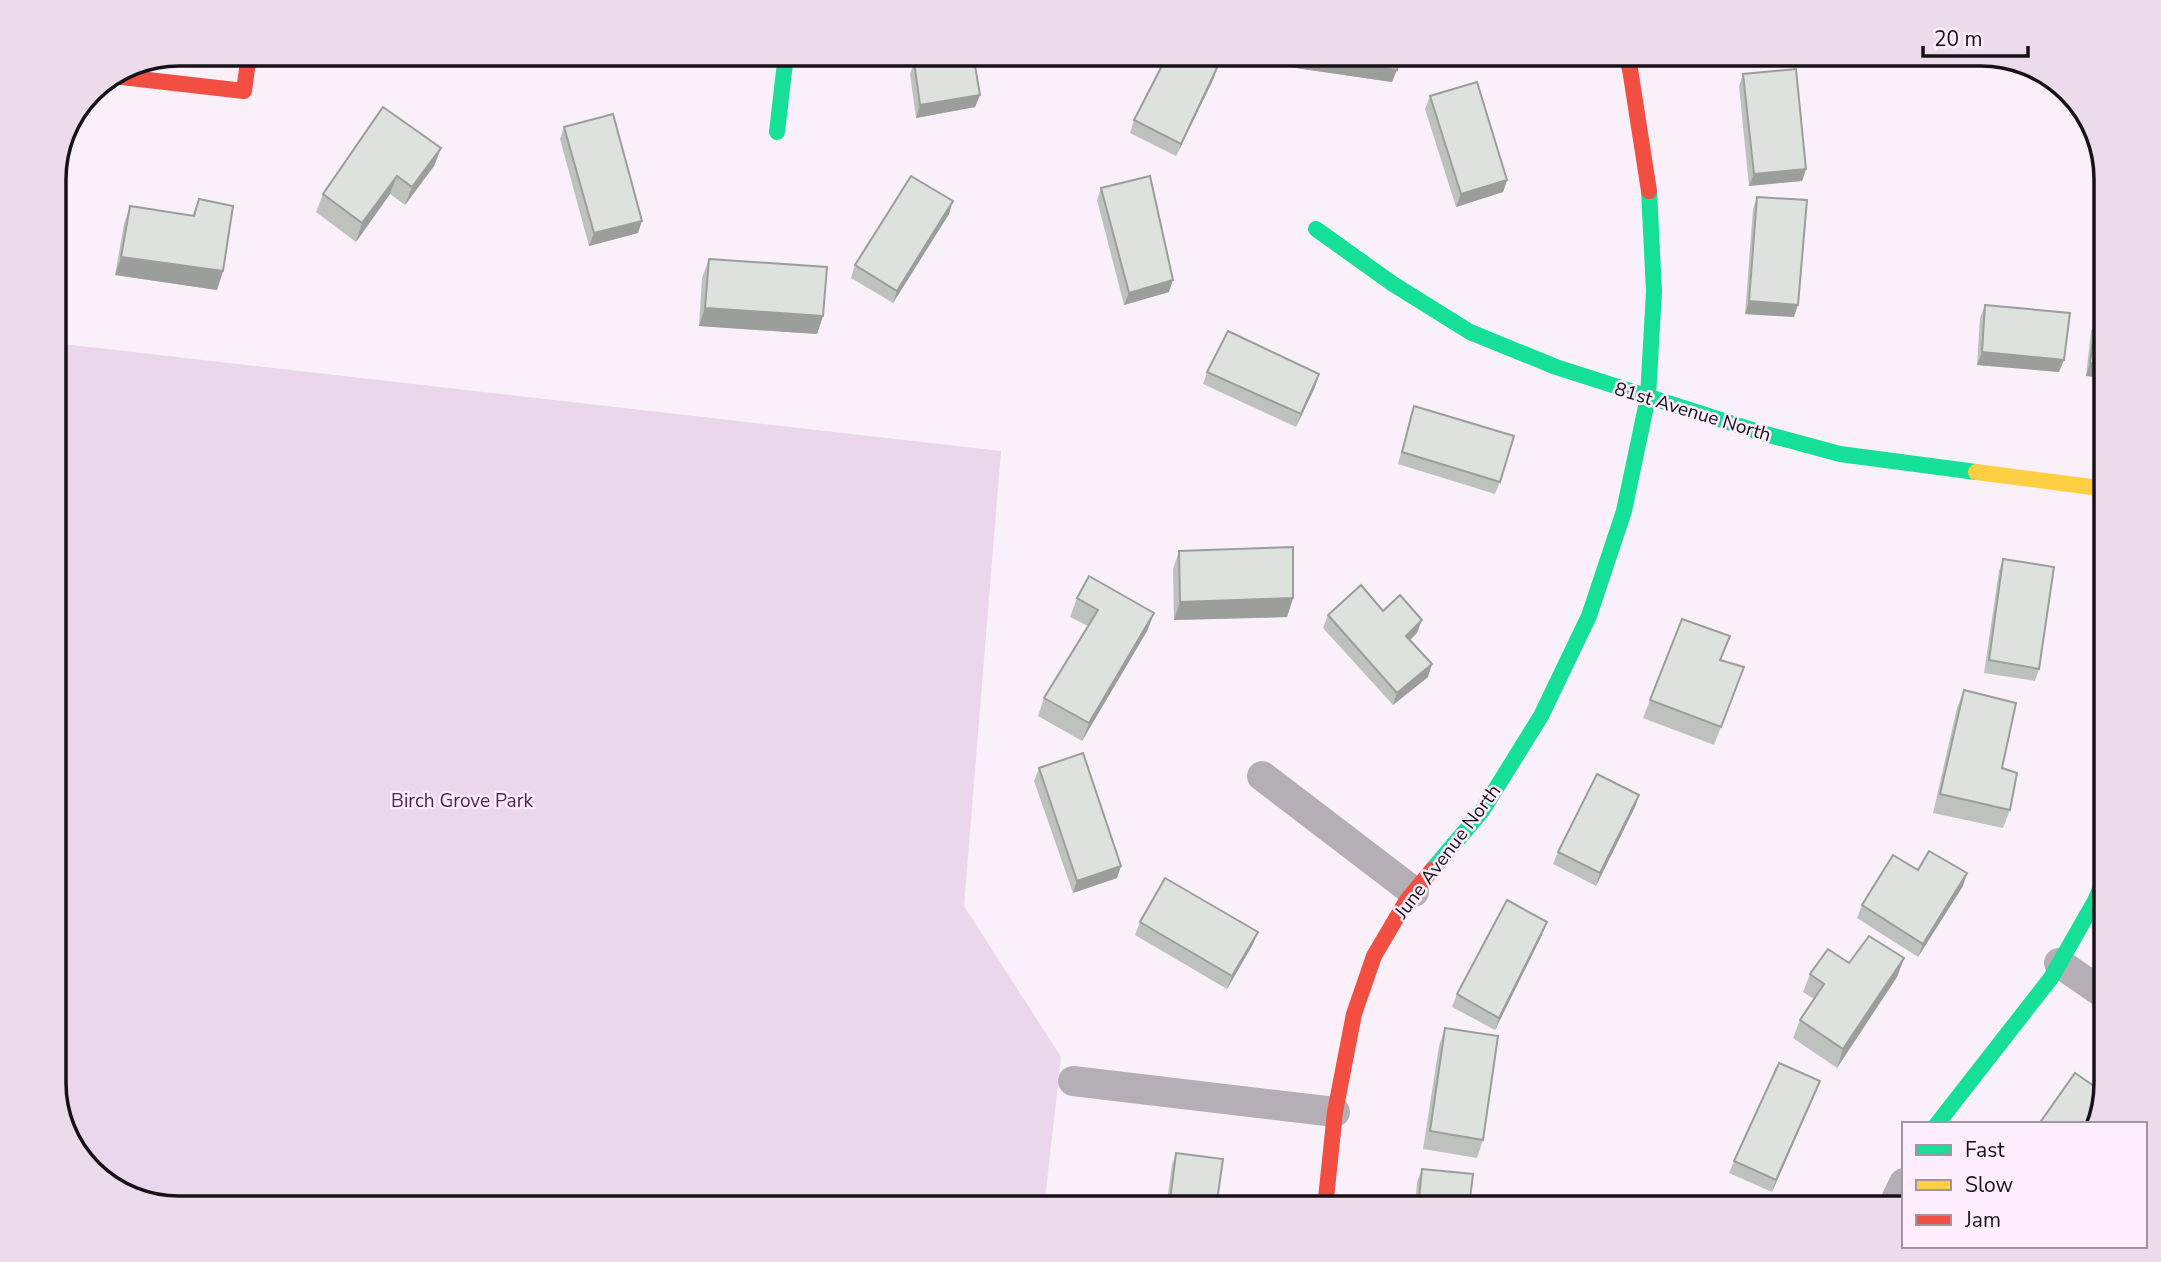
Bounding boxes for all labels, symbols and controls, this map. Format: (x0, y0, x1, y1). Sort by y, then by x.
scale bar (1923, 14, 2028, 58)
text: 20 m (1934, 25, 1983, 53)
street label: 81st Avenue North (1611, 376, 1774, 448)
street label: June Avenue North (1388, 779, 1507, 925)
park label: Birch Grove Park (391, 788, 533, 814)
legend (1902, 1122, 2147, 1248)
text: Fast (1965, 1136, 2005, 1164)
text: Slow (1965, 1171, 2014, 1199)
text: Jam (1964, 1206, 2001, 1234)

